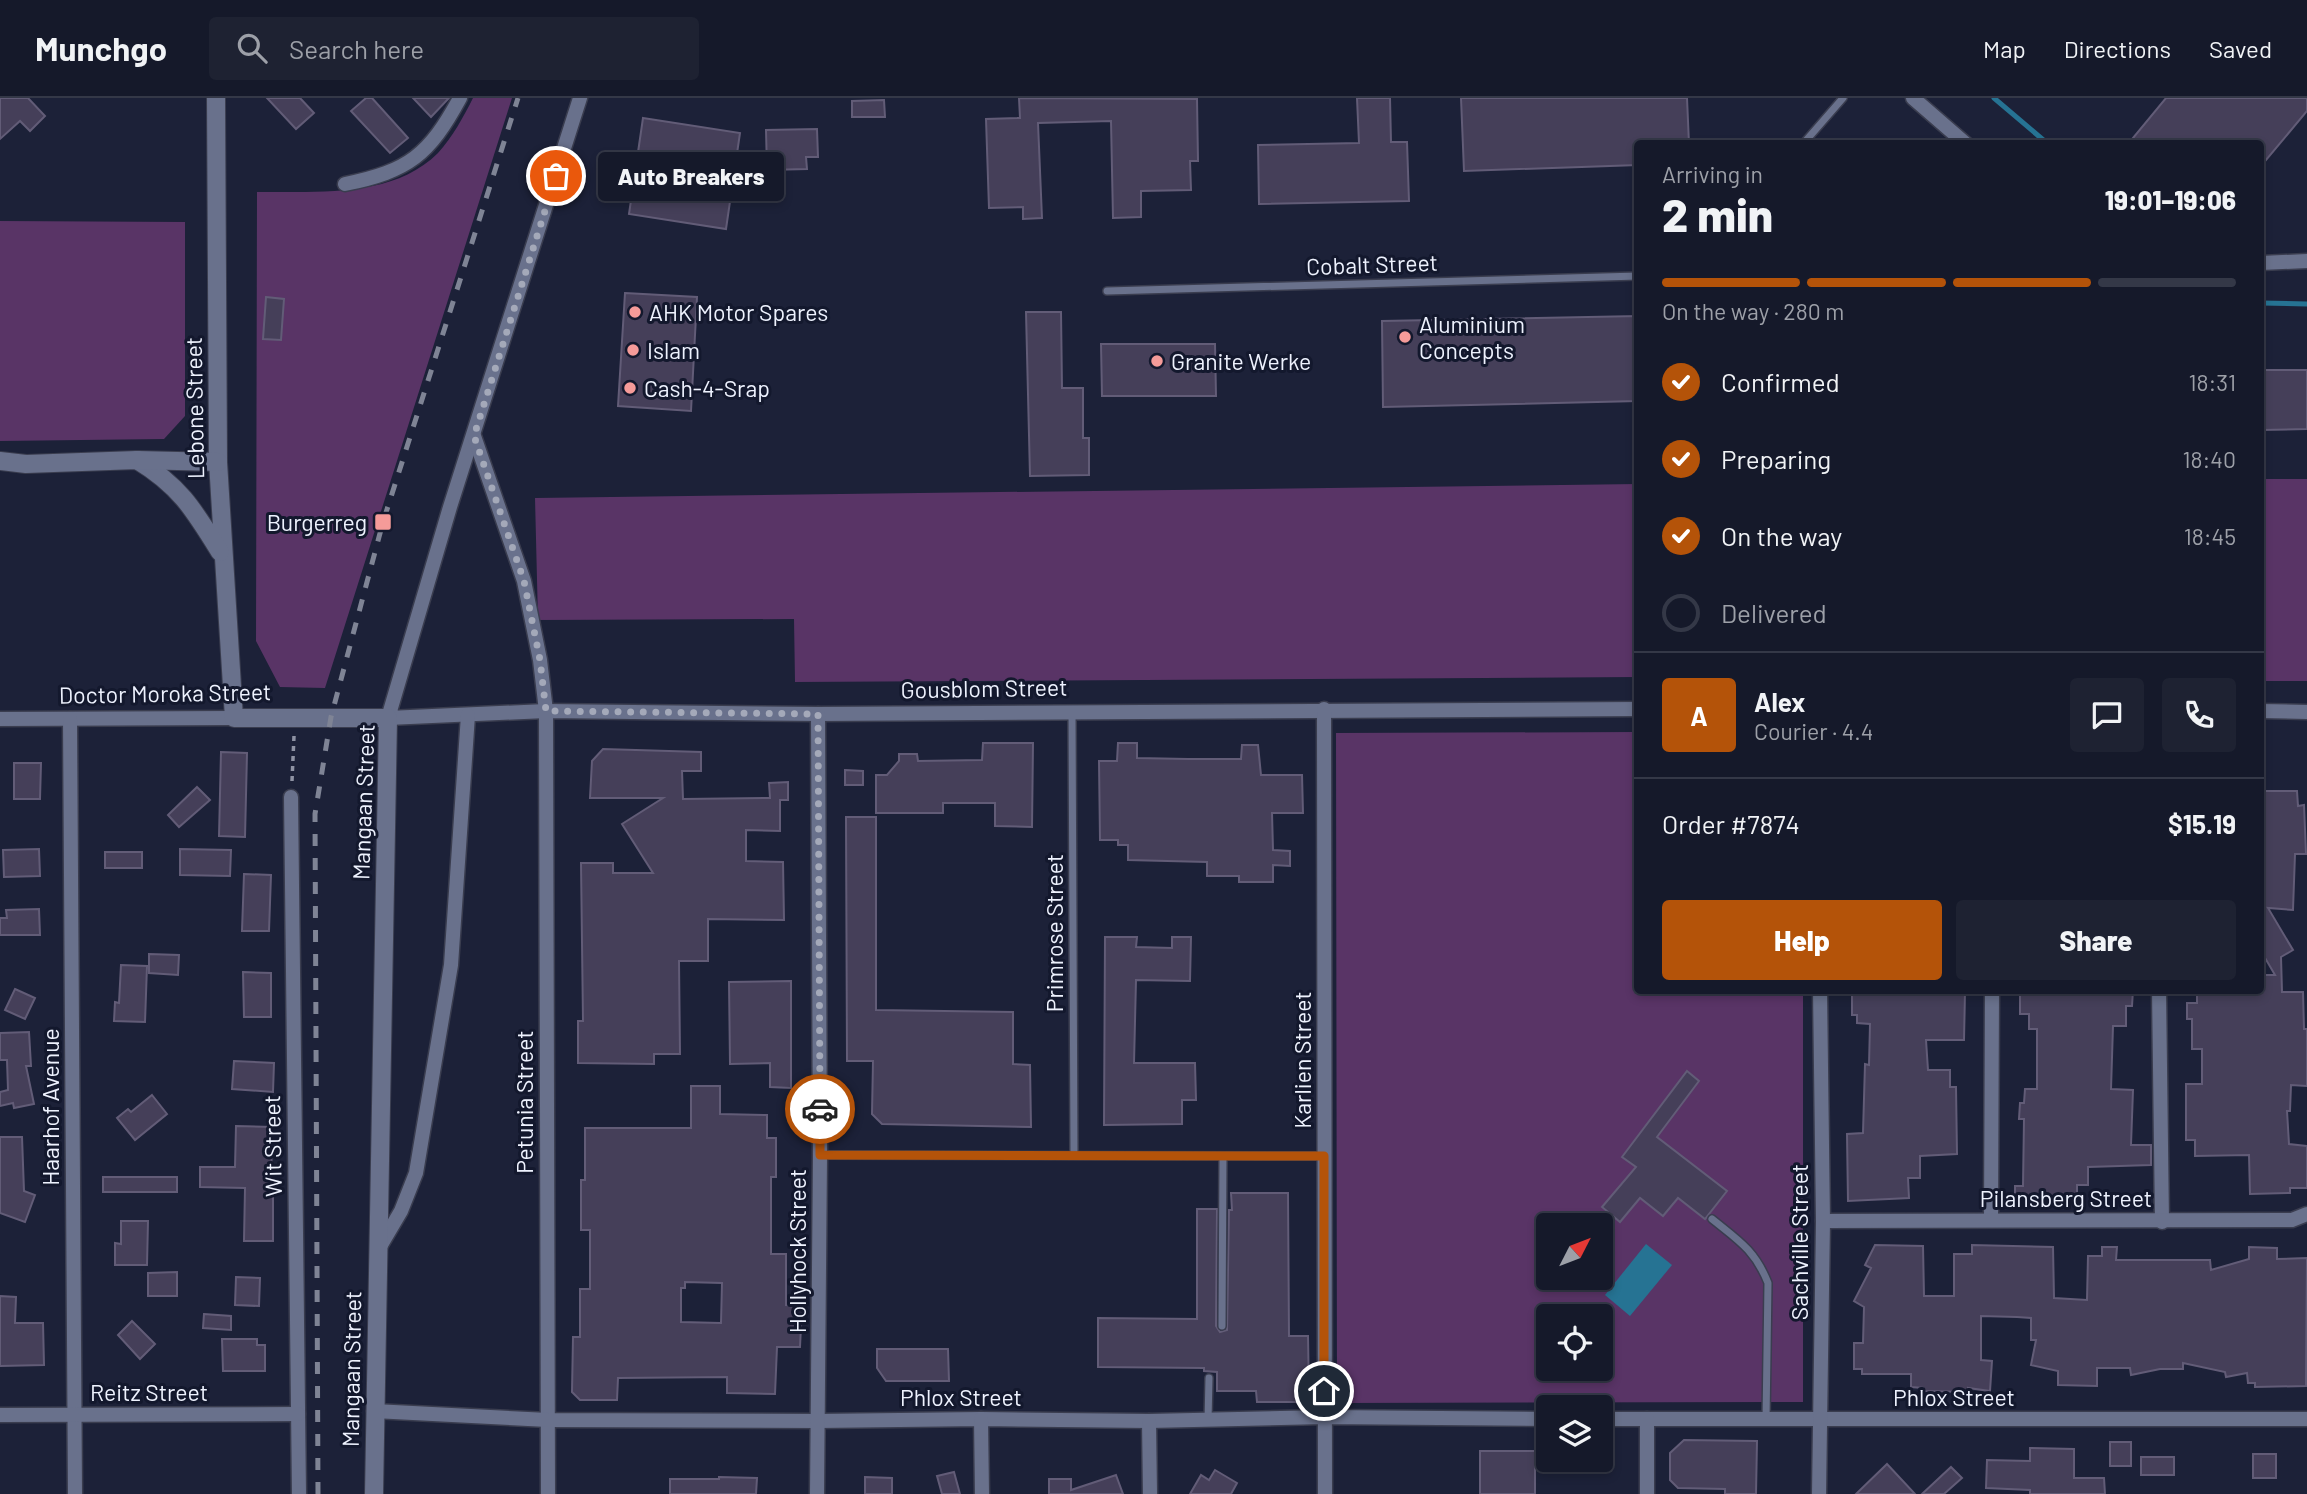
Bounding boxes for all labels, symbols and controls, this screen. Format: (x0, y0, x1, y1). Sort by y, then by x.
search box (209, 17, 699, 80)
text: Munchgo (35, 28, 167, 68)
icon: search (233, 29, 271, 67)
text: Search here (289, 33, 424, 64)
text: Map (1983, 34, 2026, 63)
text: Directions (2064, 34, 2171, 63)
text: Saved (2209, 34, 2272, 63)
pin (526, 146, 586, 206)
callout: Auto Breakers (598, 152, 784, 200)
icon: bag (537, 157, 575, 195)
text: Arriving in (1662, 160, 1763, 188)
text: Auto Breakers (618, 162, 764, 190)
text: 19:01–19:06 (2105, 184, 2236, 215)
text: 2 min (1662, 186, 1773, 241)
street label: Cobalt Street (1306, 248, 1438, 280)
text: On the way · 280 m (1662, 297, 1844, 325)
place label: AHK Motor Spares (649, 298, 828, 326)
marker: AHK Motor Spares (627, 304, 643, 320)
place label: Aluminium Concepts (1419, 310, 1525, 364)
marker: Aluminium Concepts (1397, 329, 1413, 345)
place label: Islam (647, 336, 700, 364)
street label: Lebone Street (179, 337, 209, 479)
marker: Islam (625, 342, 641, 358)
place label: Granite Werke (1171, 347, 1311, 375)
marker: Granite Werke (1149, 353, 1165, 369)
icon: check (1662, 363, 1700, 401)
text: Confirmed (1721, 366, 1840, 397)
text: 18:31 (2188, 368, 2236, 396)
place label: Cash-4-Srap (644, 374, 770, 402)
marker: Cash-4-Srap (622, 380, 638, 396)
icon: check (1662, 440, 1700, 478)
text: Preparing (1721, 443, 1831, 474)
text: 18:40 (2183, 445, 2236, 473)
place label: Burgerreg (267, 508, 367, 536)
marker: Burgerreg (373, 512, 393, 532)
icon: check (1662, 517, 1700, 555)
text: On the way (1721, 520, 1842, 551)
text: 18:45 (2184, 522, 2236, 550)
text: Delivered (1721, 597, 1827, 628)
street label: Gousblom Street (900, 673, 1068, 703)
street label: Doctor Moroka Street (59, 677, 271, 709)
button: chat (2070, 678, 2144, 752)
button: phone (2162, 678, 2236, 752)
text: Alex (1754, 686, 1805, 717)
text: A (1690, 700, 1708, 731)
text: Courier · 4.4 (1754, 717, 1873, 745)
street label: Mangaan Street (346, 723, 380, 881)
text: Order #7874 (1662, 808, 1800, 839)
text: $15.19 (2168, 808, 2236, 839)
street label: Primrose Street (1040, 854, 1068, 1012)
button: Help (1662, 900, 1942, 980)
button: Share (1956, 900, 2236, 980)
street label: Karlien Street (1288, 991, 1316, 1129)
street label: Haarhof Avenue (36, 1028, 64, 1186)
street label: Petunia Street (510, 1030, 538, 1174)
courier (785, 1074, 855, 1144)
icon: car (801, 1090, 839, 1128)
street label: Wit Street (257, 1095, 287, 1197)
street label: Sachville Street (1785, 1164, 1813, 1320)
street label: Hollyhock Street (783, 1169, 811, 1333)
street label: Pilansberg Street (1980, 1184, 2152, 1212)
north arrow (1536, 1213, 1614, 1290)
map controls (1536, 1213, 1613, 1472)
street label: Mangaan Street (336, 1291, 366, 1447)
button: locate (1536, 1304, 1613, 1381)
pin (1294, 1361, 1354, 1421)
icon: home (1305, 1372, 1343, 1410)
street label: Reitz Street (90, 1378, 208, 1406)
street label: Phlox Street (900, 1383, 1022, 1411)
street label: Phlox Street (1893, 1383, 2015, 1411)
button: layers (1536, 1395, 1613, 1472)

